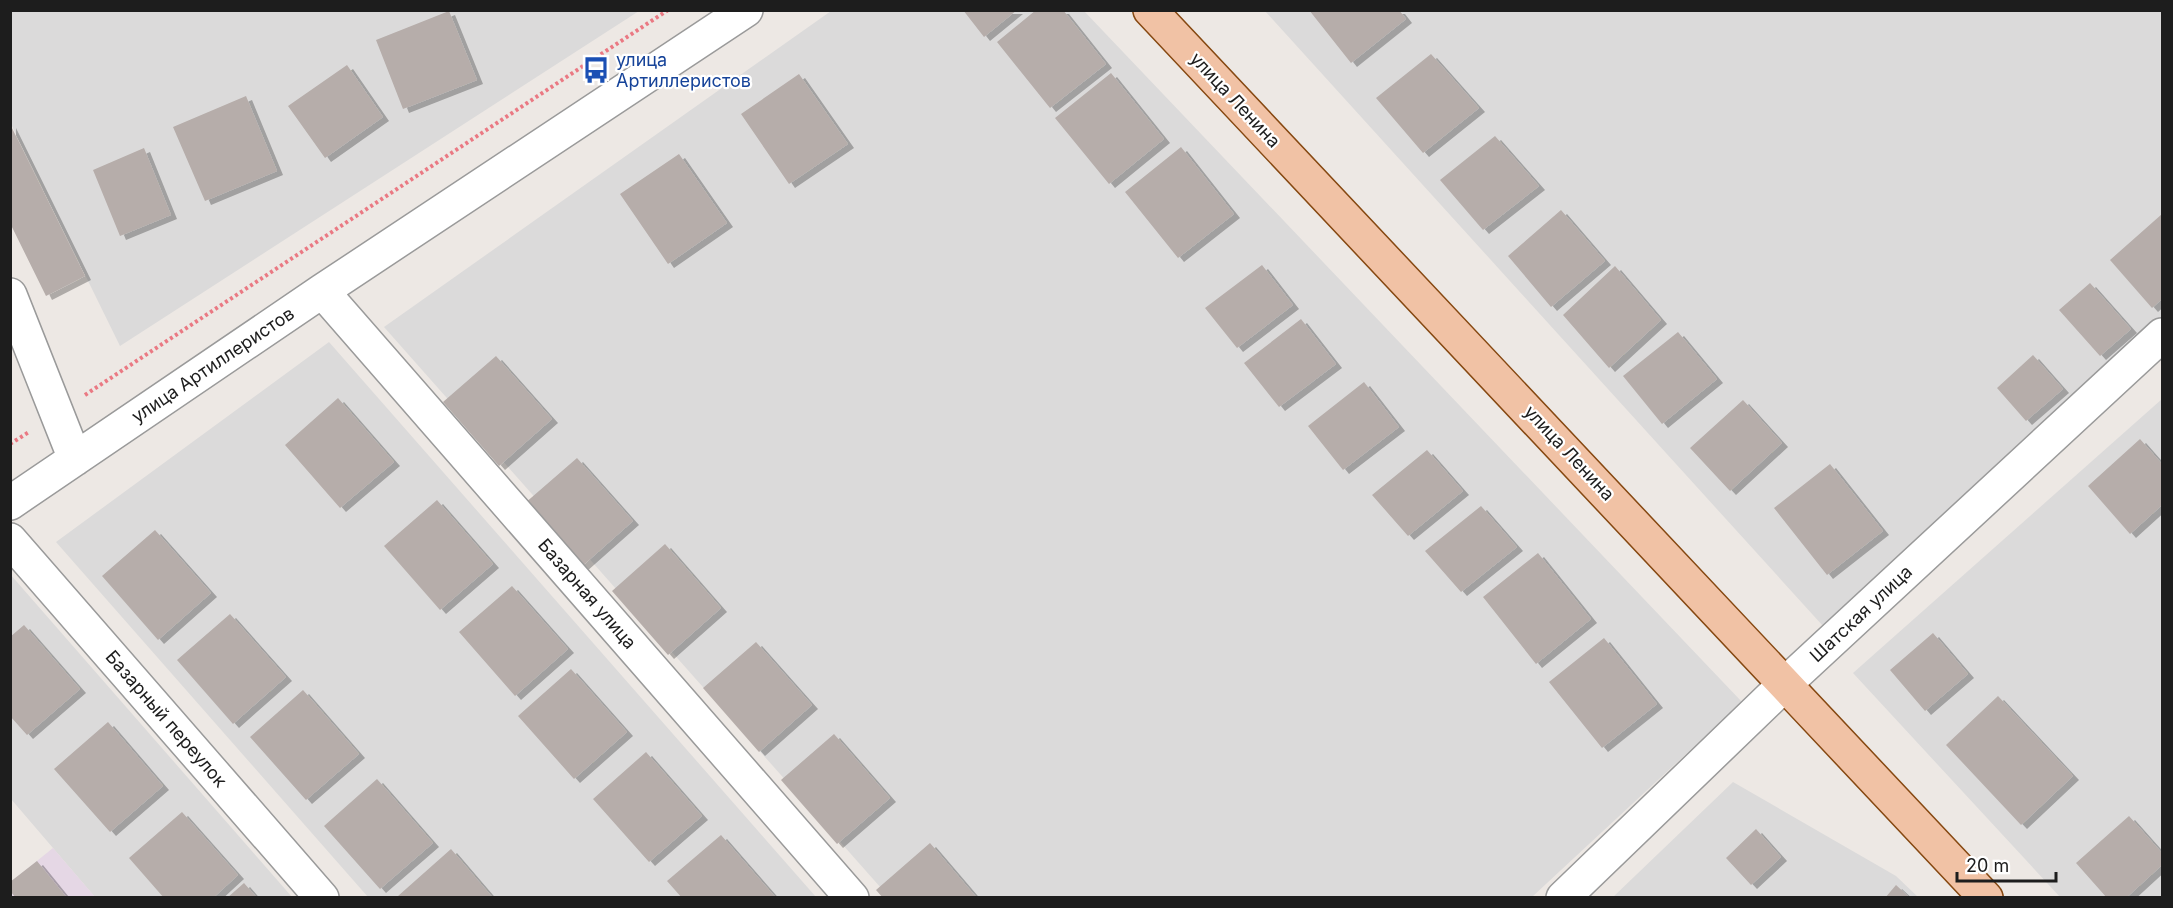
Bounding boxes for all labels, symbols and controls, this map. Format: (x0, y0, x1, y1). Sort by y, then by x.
street label: улица Ленина (1186, 48, 1285, 152)
place label: улица Артиллеристов (616, 49, 751, 91)
bus stop icon: улица Артиллеристов (581, 55, 611, 85)
street label: улица Артиллеристов (128, 302, 298, 427)
street label: улица Ленина (1520, 401, 1619, 505)
street label: Базарная улица (534, 534, 641, 653)
street label: Шатская улица (1805, 561, 1916, 666)
street label: Базарный переулок (101, 646, 231, 791)
scale bar (1957, 845, 2056, 883)
text: 20 m (1966, 855, 2009, 876)

